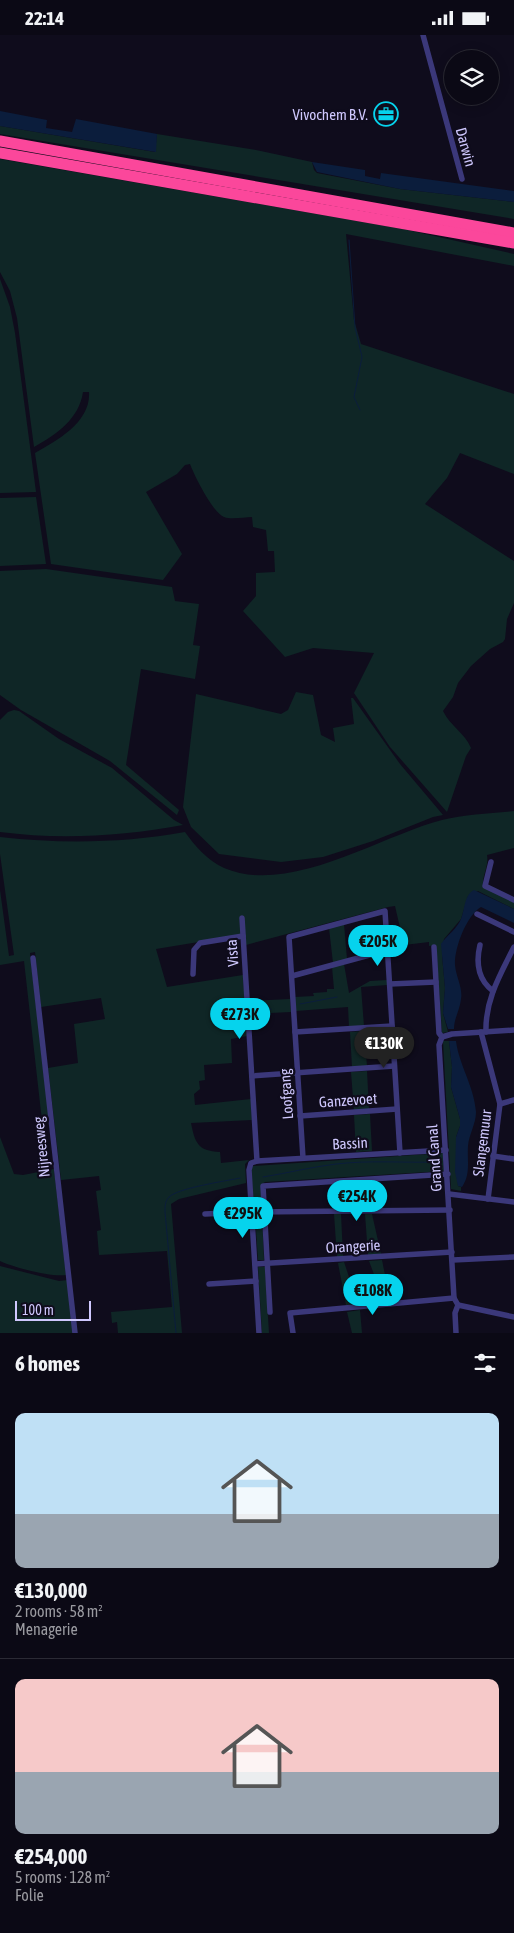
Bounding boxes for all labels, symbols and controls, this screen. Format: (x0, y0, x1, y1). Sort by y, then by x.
text: 22:14 (25, 7, 64, 29)
map controls (444, 50, 499, 105)
button: layers (444, 50, 499, 105)
office icon: Vivochem B.V. (373, 101, 399, 127)
place label: Vivochem B.V. (292, 106, 368, 123)
street label: Darwin (453, 126, 479, 168)
pin: €205K (343, 925, 413, 967)
text: €205K (359, 932, 397, 950)
street label: Vista (223, 939, 241, 967)
pin: €273K (205, 997, 275, 1040)
text: €273K (221, 1005, 259, 1023)
pin: €130K (349, 1027, 419, 1069)
text: €130K (365, 1034, 403, 1052)
street label: Loofgang (276, 1067, 296, 1120)
street label: Ganzevoet (318, 1089, 378, 1111)
street label: Slangemuur (469, 1108, 495, 1177)
street label: Nijreesweg (29, 1115, 53, 1178)
street label: Grand Canal (423, 1124, 445, 1192)
street label: Bassin (332, 1134, 368, 1152)
pin: €254K (322, 1179, 392, 1222)
text: €254K (338, 1187, 376, 1205)
pin: €295K (208, 1197, 278, 1239)
text: €295K (224, 1204, 262, 1222)
street label: Orangerie (325, 1236, 381, 1256)
pin: €108K (338, 1273, 408, 1316)
text: €108K (354, 1281, 392, 1299)
scale bar (15, 1298, 91, 1321)
text: 100 m (22, 1302, 54, 1318)
icon: filters (471, 1349, 499, 1377)
text: 6 homes (15, 1351, 80, 1375)
icon: home (212, 1446, 302, 1536)
text: €130,000 (15, 1578, 87, 1602)
text: 2 rooms · 58 m² (15, 1602, 103, 1620)
text: Menagerie (15, 1620, 78, 1638)
icon: home (212, 1711, 302, 1801)
text: €254,000 (15, 1844, 87, 1868)
text: 5 rooms · 128 m² (15, 1868, 110, 1886)
text: Folie (15, 1886, 44, 1904)

